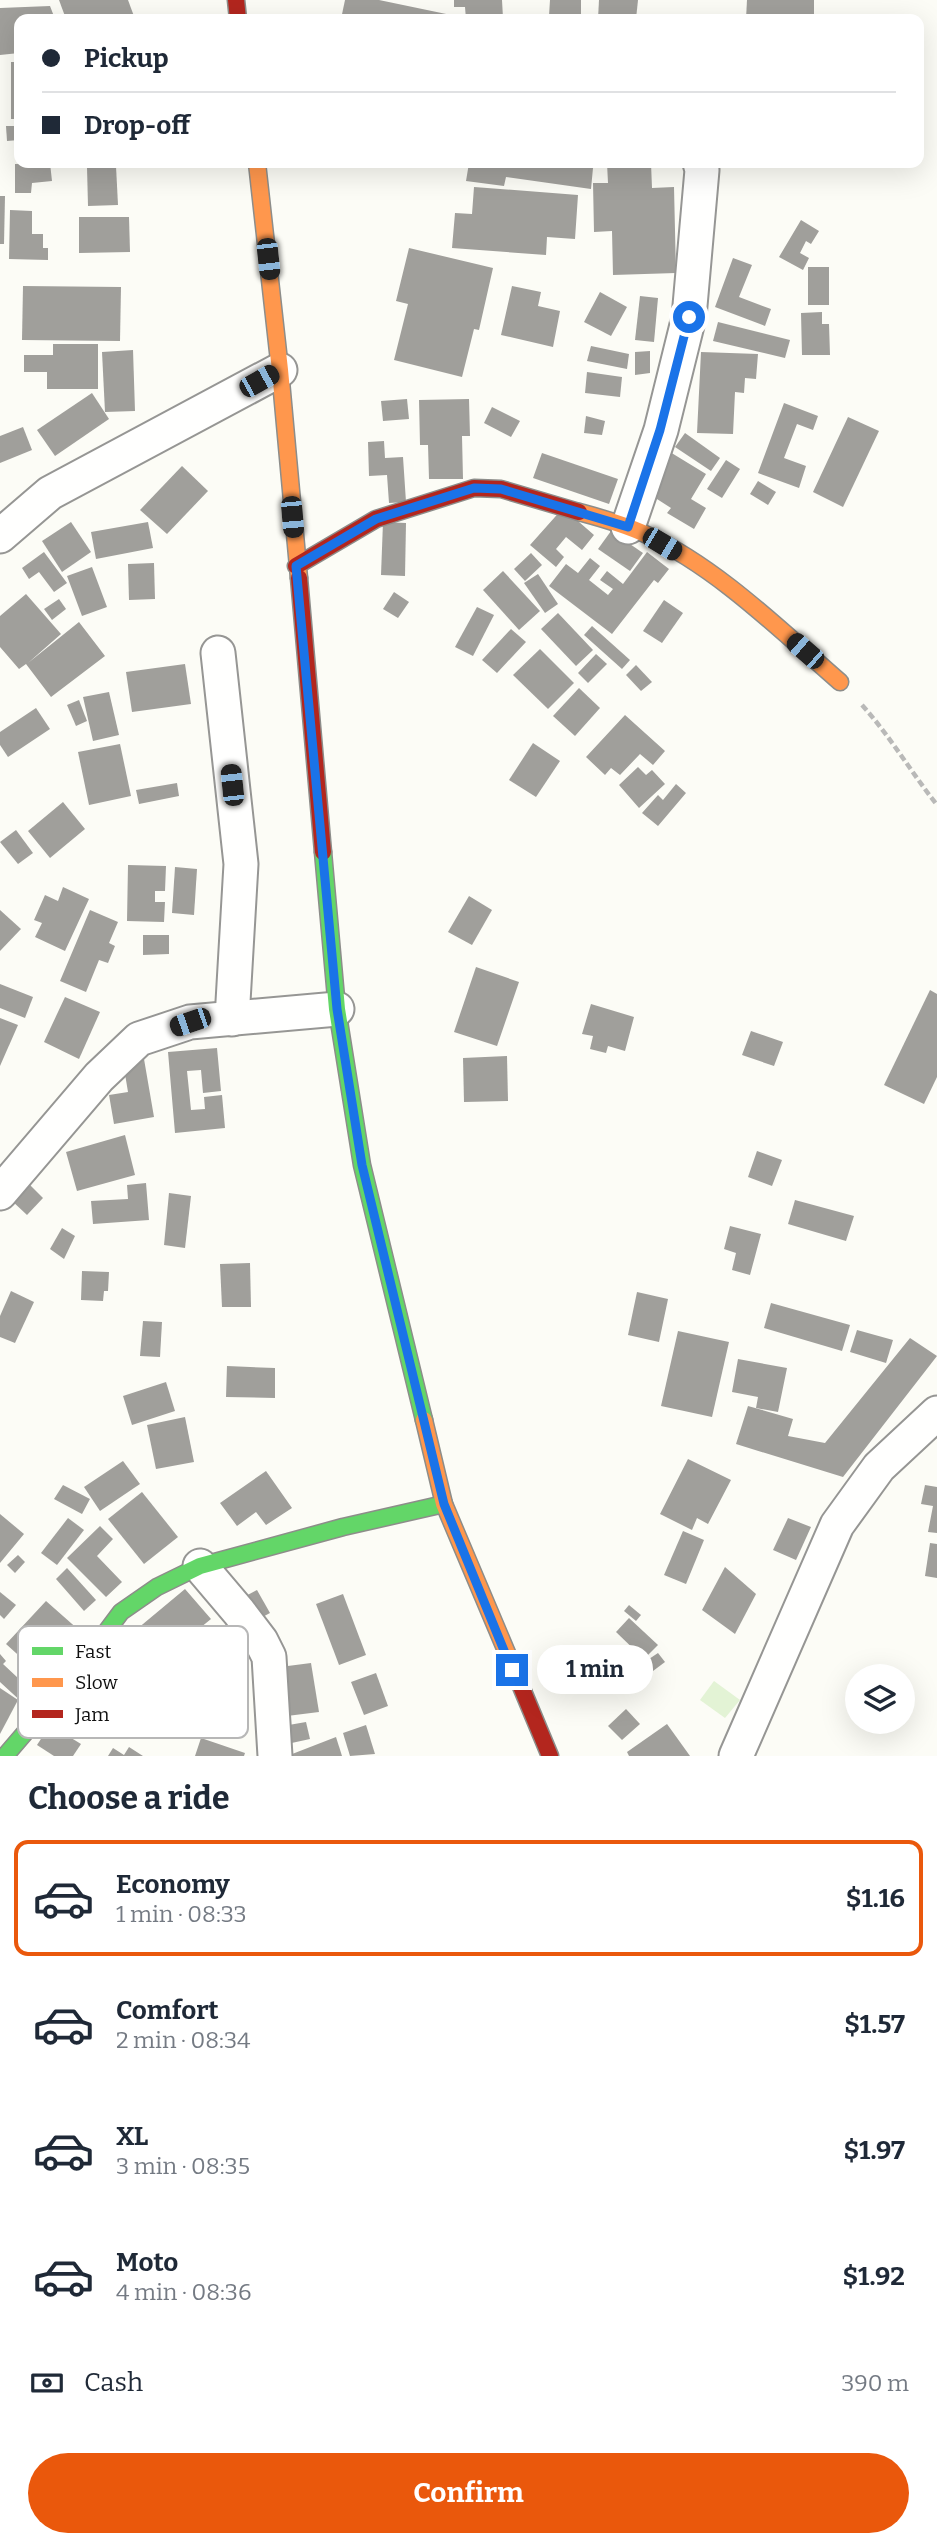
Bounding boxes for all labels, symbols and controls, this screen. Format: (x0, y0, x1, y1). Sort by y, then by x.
text: Pickup (84, 43, 169, 74)
text: Drop-off (84, 110, 190, 141)
car (256, 237, 281, 281)
route start (673, 301, 705, 333)
car (236, 362, 283, 400)
car (280, 495, 305, 539)
car (639, 524, 686, 564)
car (783, 629, 828, 673)
car (220, 763, 245, 807)
car (167, 1005, 214, 1039)
legend (18, 1626, 248, 1738)
text: Fast (75, 1640, 112, 1663)
callout: 1 min (536, 1646, 652, 1694)
route end (496, 1654, 528, 1686)
text: 1 min (566, 1655, 624, 1683)
map controls (845, 1664, 915, 1734)
button: layers (845, 1664, 915, 1734)
text: Slow (75, 1671, 118, 1694)
text: Jam (74, 1703, 109, 1726)
text: Choose a ride (28, 1779, 229, 1817)
icon: car (32, 1867, 95, 1930)
text: Economy (116, 1869, 230, 1900)
text: $1.16 (846, 1883, 905, 1914)
text: 1 min · 08:33 (116, 1900, 247, 1928)
icon: car (32, 1993, 95, 2056)
text: Comfort (116, 1995, 219, 2026)
text: $1.57 (844, 2009, 905, 2040)
text: 2 min · 08:34 (116, 2026, 250, 2054)
icon: car (32, 2119, 95, 2182)
text: XL (116, 2121, 148, 2152)
text: $1.97 (843, 2135, 905, 2166)
text: 3 min · 08:35 (116, 2152, 250, 2180)
icon: car (32, 2245, 95, 2308)
text: Moto (116, 2247, 178, 2278)
text: $1.92 (842, 2261, 905, 2292)
text: 4 min · 08:36 (116, 2278, 251, 2306)
icon: cash (28, 2364, 66, 2402)
text: Cash (84, 2367, 143, 2398)
text: 390 m (841, 2369, 909, 2397)
button: Confirm (28, 2453, 909, 2533)

